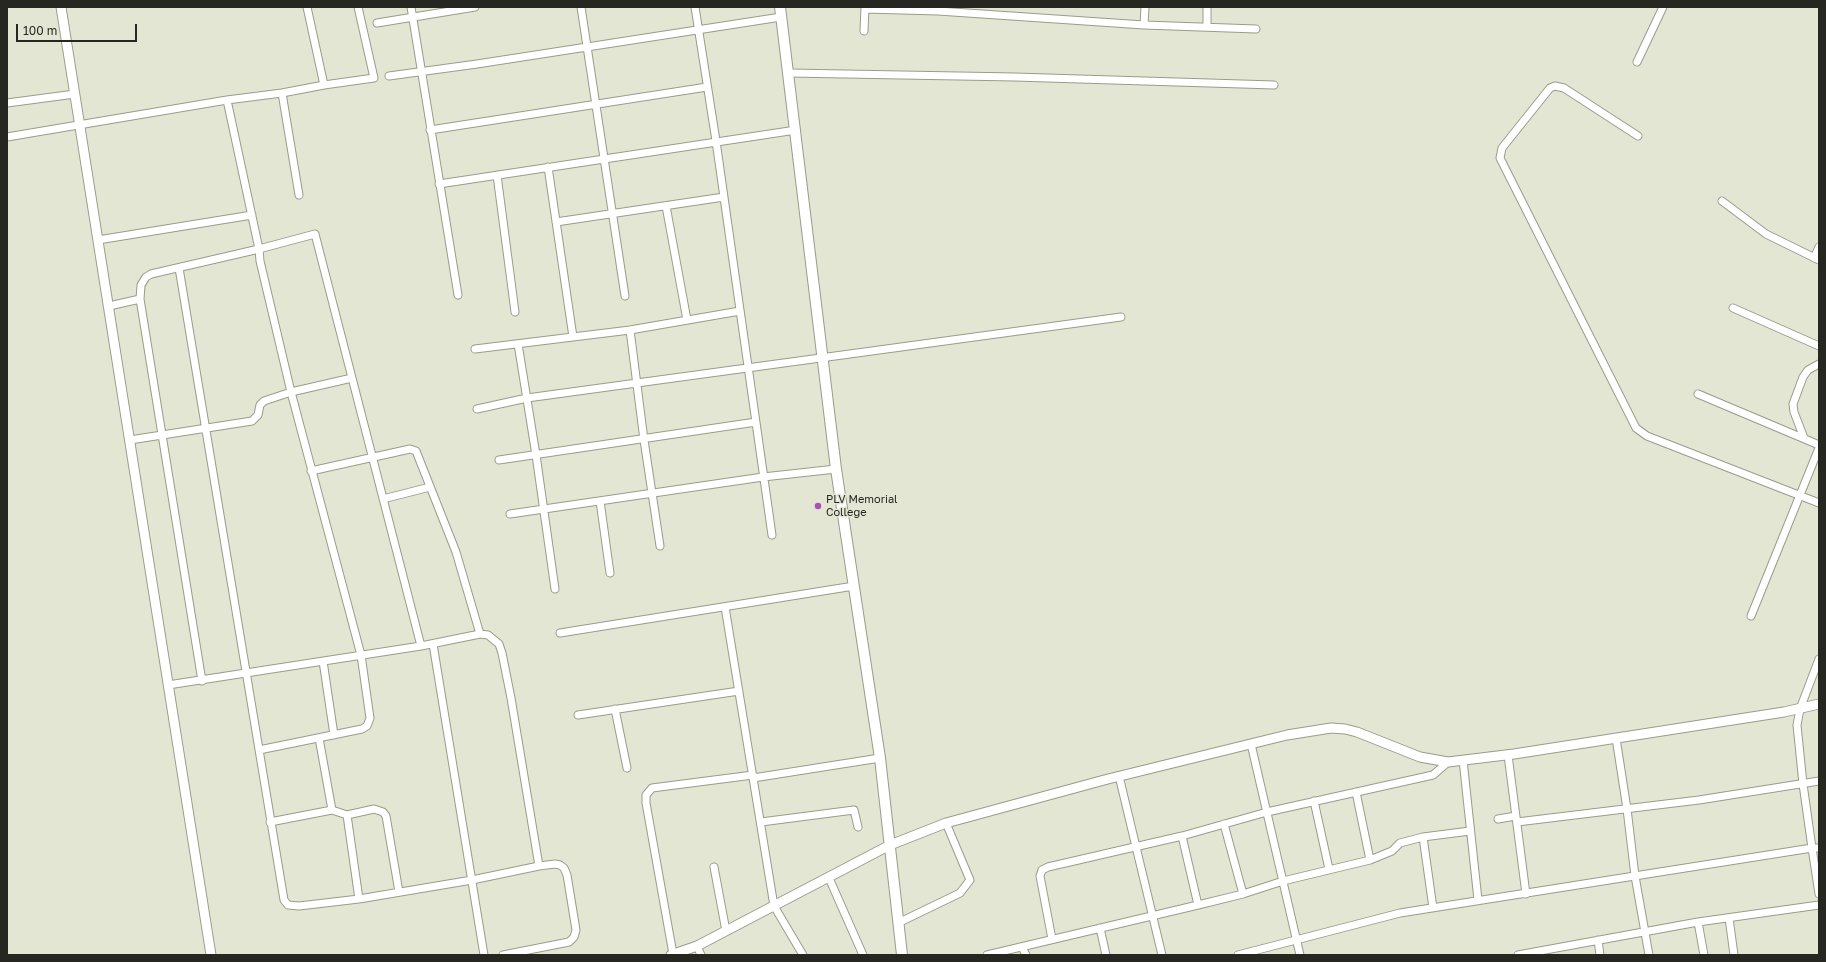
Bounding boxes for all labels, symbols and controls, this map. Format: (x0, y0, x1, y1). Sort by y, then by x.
scale bar (18, 16, 139, 42)
text: 100 m (23, 23, 57, 38)
place label: PLV Memorial College (826, 493, 898, 519)
marker: PLV Memorial College (813, 501, 823, 511)

